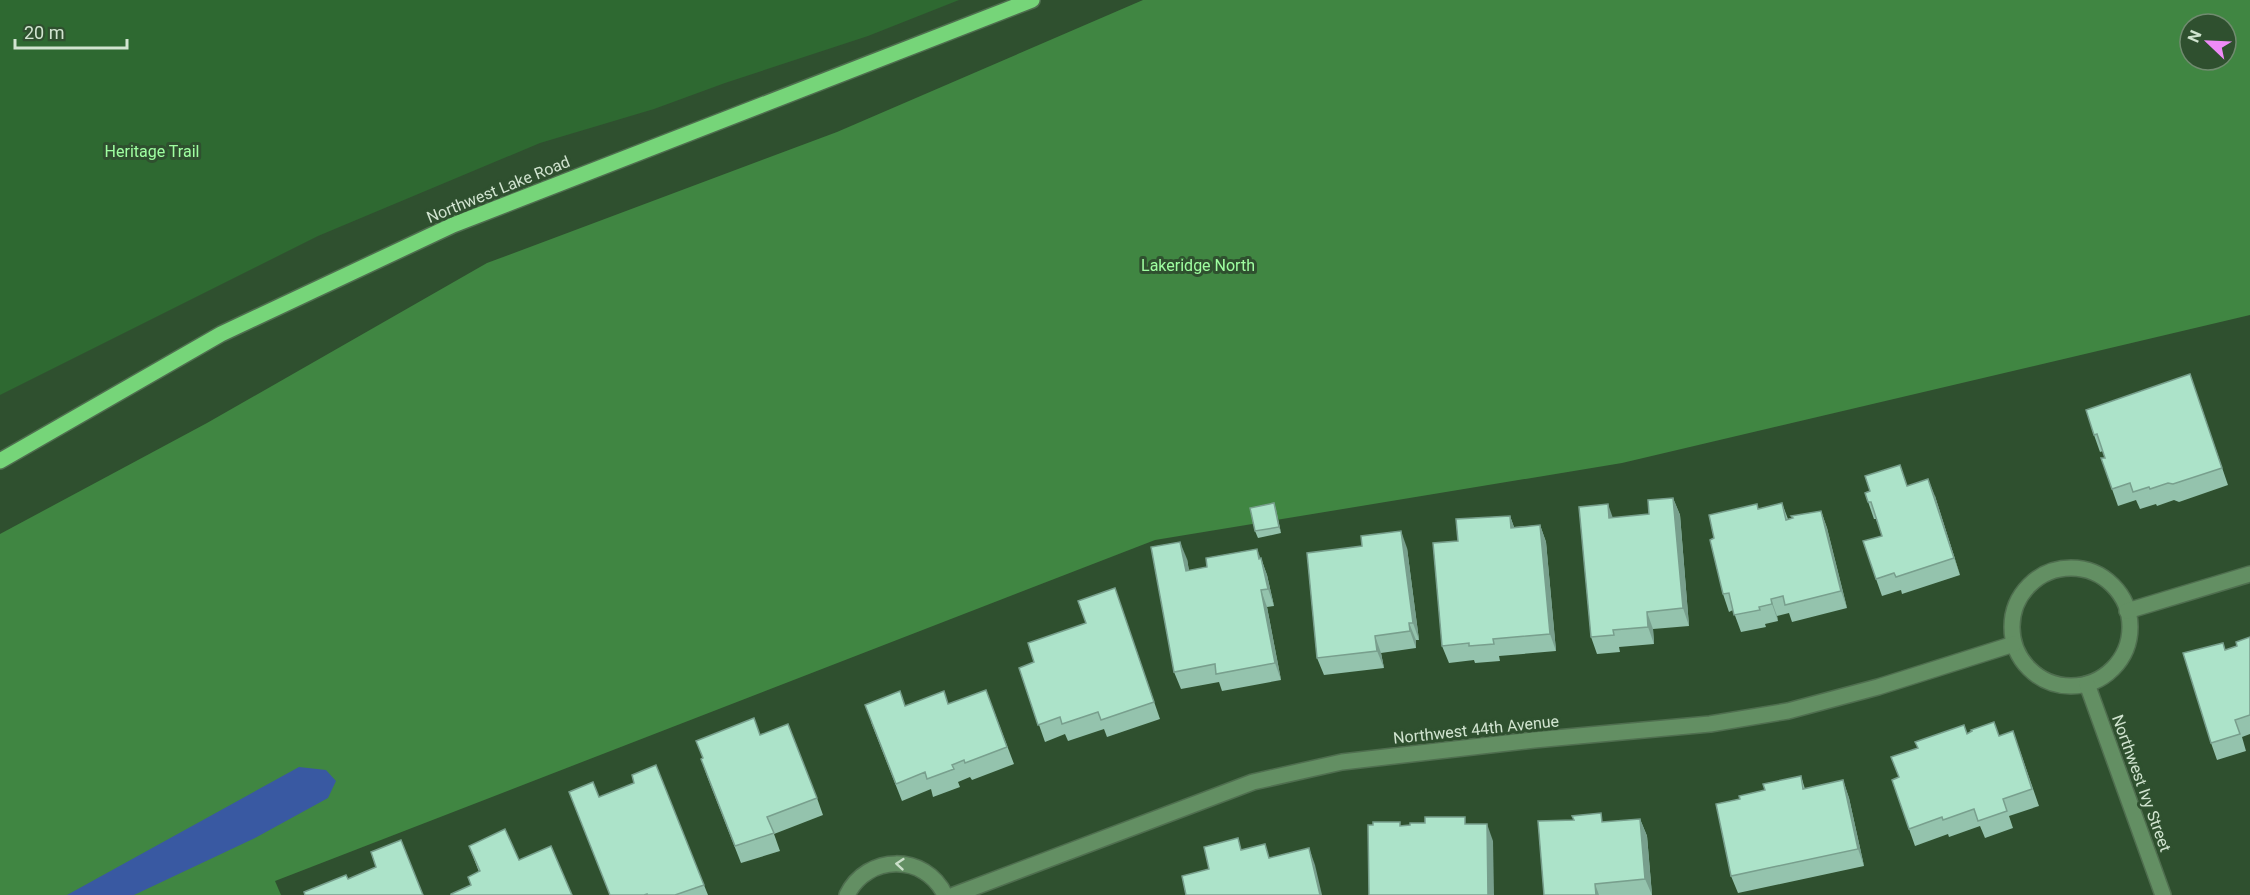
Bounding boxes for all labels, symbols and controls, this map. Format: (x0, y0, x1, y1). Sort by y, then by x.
scale bar (15, 12, 128, 50)
north arrow (2178, 12, 2238, 72)
text: 20 m (24, 22, 64, 43)
text: N (2184, 27, 2206, 45)
park label: Heritage Trail (105, 142, 199, 161)
street label: Northwest Lake Road (424, 152, 573, 227)
park label: Lakeridge North (1141, 256, 1255, 275)
street label: Northwest 44th Avenue (1392, 711, 1560, 748)
street label: Northwest Ivy Street (2108, 712, 2175, 854)
one-way arrow (895, 858, 904, 871)

